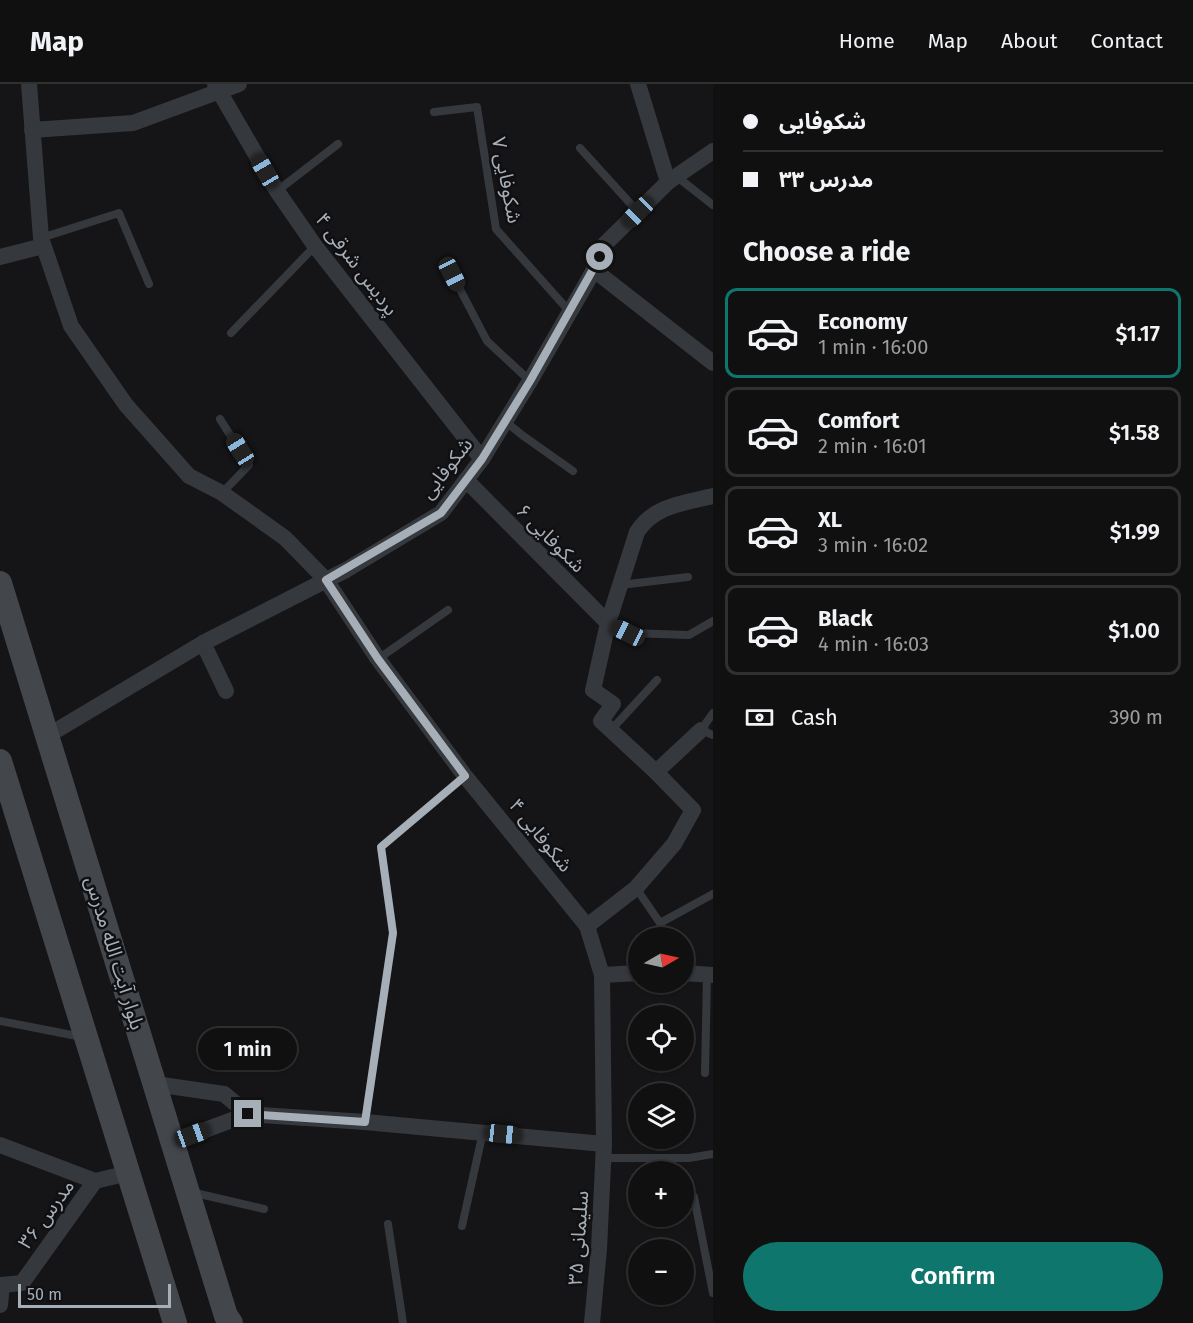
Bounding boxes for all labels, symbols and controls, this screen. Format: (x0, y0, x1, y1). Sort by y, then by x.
text: Map (30, 25, 84, 58)
text: Home (839, 28, 895, 54)
text: Map (928, 28, 968, 54)
text: About (1001, 28, 1058, 54)
text: Contact (1091, 28, 1163, 54)
text: شکوفایی (779, 108, 866, 135)
street label: شکوفایی ۷ (487, 135, 527, 225)
car (248, 151, 282, 191)
text: مدرس ۳۳ (779, 166, 873, 193)
car (619, 193, 657, 231)
street label: پردیس شرقی ۴ (310, 208, 404, 321)
text: Choose a ride (743, 236, 910, 268)
route start (586, 243, 613, 270)
car (436, 254, 468, 294)
icon: car (746, 306, 800, 360)
text: Economy (818, 308, 907, 335)
text: $1.17 (1115, 320, 1160, 347)
text: 1 min · 16:00 (818, 335, 928, 359)
icon: car (746, 405, 800, 459)
text: Comfort (818, 407, 899, 434)
text: $1.58 (1109, 419, 1160, 446)
car (223, 430, 257, 470)
street label: شکوفایی (415, 433, 477, 503)
text: 2 min · 16:01 (818, 434, 927, 458)
street label: شکوفایی ۶ (512, 499, 590, 577)
icon: car (746, 504, 800, 558)
text: XL (818, 506, 842, 533)
text: $1.99 (1110, 518, 1160, 545)
text: 3 min · 16:02 (818, 533, 928, 557)
icon: car (746, 603, 800, 657)
text: Black (818, 605, 873, 632)
car (608, 617, 648, 649)
text: $1.00 (1108, 617, 1160, 644)
text: 4 min · 16:03 (818, 632, 929, 656)
icon: cash (743, 701, 776, 734)
text: Cash (791, 704, 838, 731)
text: 390 m (1109, 705, 1163, 729)
street label: شکوفایی ۴ (504, 793, 578, 877)
street label: بلوار آیت الله مدرس (80, 873, 150, 1033)
north arrow (628, 927, 694, 993)
map controls (628, 927, 694, 1305)
button: locate (628, 1005, 694, 1071)
callout: 1 min (198, 1027, 298, 1069)
text: 1 min (223, 1037, 272, 1061)
button: layers (628, 1083, 694, 1149)
route end (234, 1100, 261, 1127)
car (172, 1120, 212, 1150)
car (484, 1123, 522, 1145)
button: + (628, 1161, 694, 1227)
street label: مدرس ۳۶ (13, 1174, 79, 1254)
street label: سلیمانی ۳۵ (563, 1190, 593, 1286)
button: − (628, 1239, 694, 1305)
button: Confirm (743, 1242, 1163, 1311)
scale bar (18, 1281, 171, 1308)
text: 50 m (27, 1285, 62, 1304)

